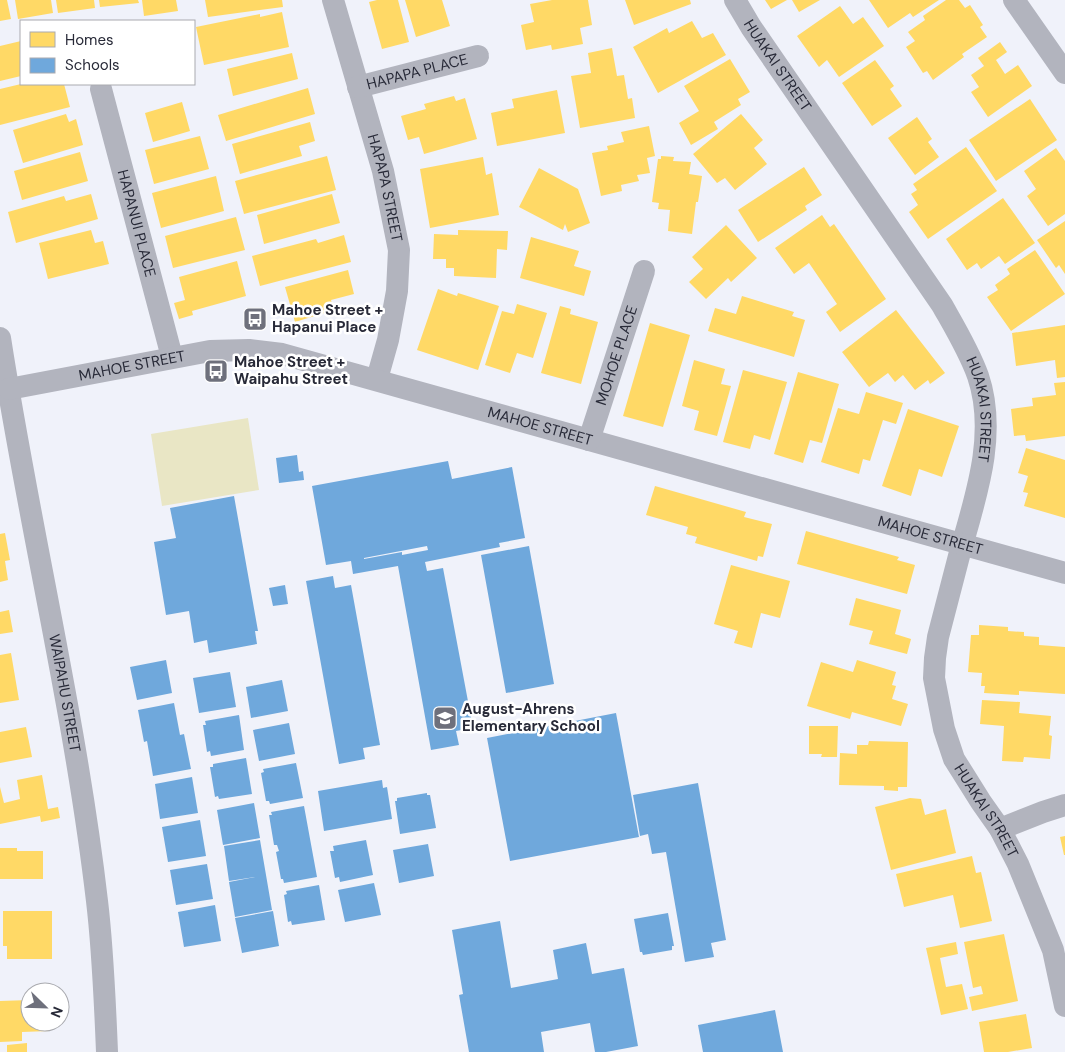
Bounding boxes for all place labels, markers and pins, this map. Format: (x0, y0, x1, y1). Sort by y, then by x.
place label: Mahoe Street + Hapanui Place (272, 300, 383, 337)
bus stop icon: Mahoe Street + Hapanui Place (242, 306, 268, 332)
place label: Mahoe Street + Waipahu Street (234, 352, 348, 389)
bus stop icon: Mahoe Street + Waipahu Street (203, 358, 229, 384)
place label: August-Ahrens Elementary School (462, 699, 600, 736)
school or university icon: August-Ahrens Elementary School (432, 705, 458, 731)

